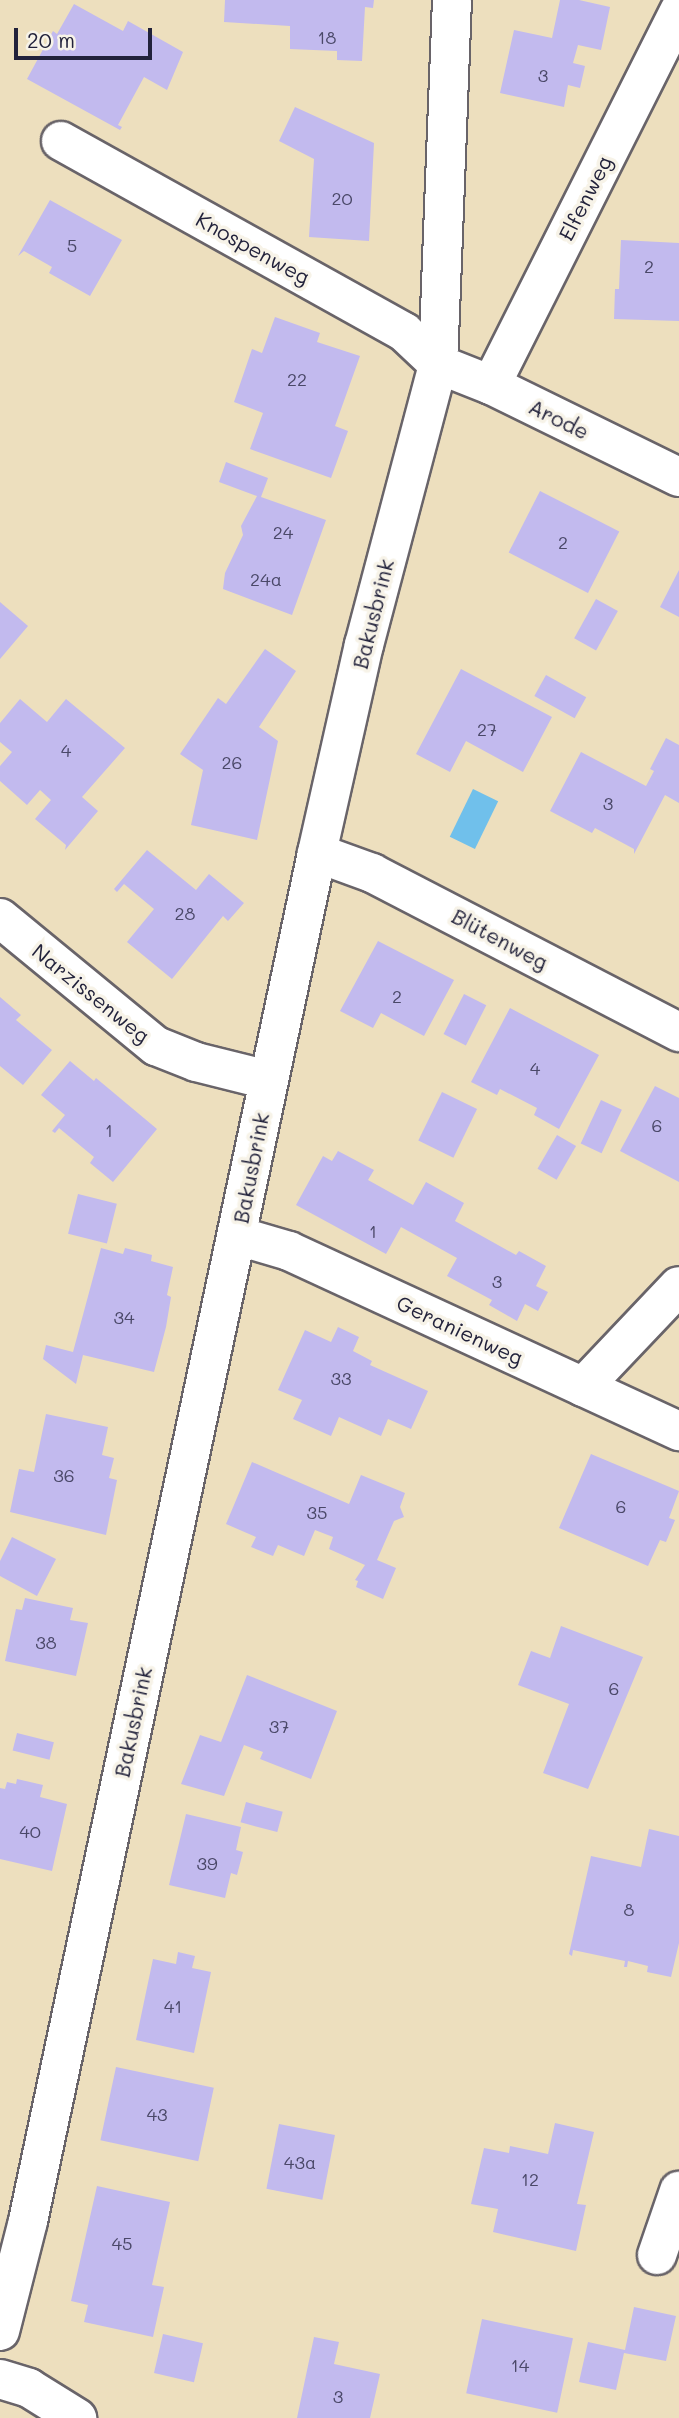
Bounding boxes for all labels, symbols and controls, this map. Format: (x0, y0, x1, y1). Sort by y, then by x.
scale bar (18, 14, 156, 58)
text: 20 m (27, 26, 75, 53)
house number: 18 (318, 26, 336, 48)
house number: 3 (538, 64, 548, 86)
street label: Elfenweg (553, 151, 617, 245)
house number: 20 (331, 187, 353, 209)
street label: Knospenweg (192, 206, 314, 290)
house number: 5 (67, 234, 77, 256)
house number: 2 (644, 255, 654, 277)
house number: 22 (287, 368, 307, 390)
street label: Arode (525, 394, 593, 444)
house number: 24 (273, 521, 293, 543)
house number: 2 (558, 531, 568, 553)
street label: Bakusbrink (347, 557, 399, 671)
house number: 24a (250, 568, 282, 590)
house number: 27 (477, 718, 497, 740)
house number: 4 (61, 739, 71, 761)
house number: 26 (222, 751, 242, 773)
house number: 3 (603, 792, 613, 814)
house number: 28 (175, 902, 195, 924)
street label: Blütenweg (448, 903, 552, 975)
street label: Narzissenweg (27, 938, 155, 1048)
house number: 2 (392, 985, 402, 1007)
house number: 4 (530, 1057, 540, 1079)
street label: Bakusbrink (228, 1111, 274, 1225)
house number: 6 (652, 1114, 662, 1136)
house number: 1 (105, 1119, 113, 1141)
house number: 1 (369, 1220, 377, 1242)
house number: 3 (492, 1270, 502, 1292)
street label: Geranienweg (393, 1290, 527, 1370)
house number: 34 (113, 1306, 135, 1328)
house number: 33 (330, 1367, 352, 1389)
house number: 36 (53, 1464, 75, 1486)
house number: 6 (616, 1495, 626, 1517)
house number: 35 (306, 1501, 328, 1523)
house number: 38 (35, 1631, 57, 1653)
street label: Bakusbrink (109, 1665, 157, 1779)
house number: 6 (609, 1677, 619, 1699)
house number: 37 (269, 1715, 289, 1737)
house number: 40 (19, 1820, 41, 1842)
house number: 39 (196, 1852, 218, 1874)
house number: 8 (624, 1898, 634, 1920)
house number: 41 (164, 1995, 182, 2017)
house number: 43 (146, 2103, 168, 2125)
house number: 43a (284, 2151, 316, 2173)
house number: 12 (521, 2168, 539, 2190)
house number: 45 (111, 2232, 133, 2254)
house number: 14 (511, 2354, 529, 2376)
house number: 3 (333, 2385, 343, 2407)

